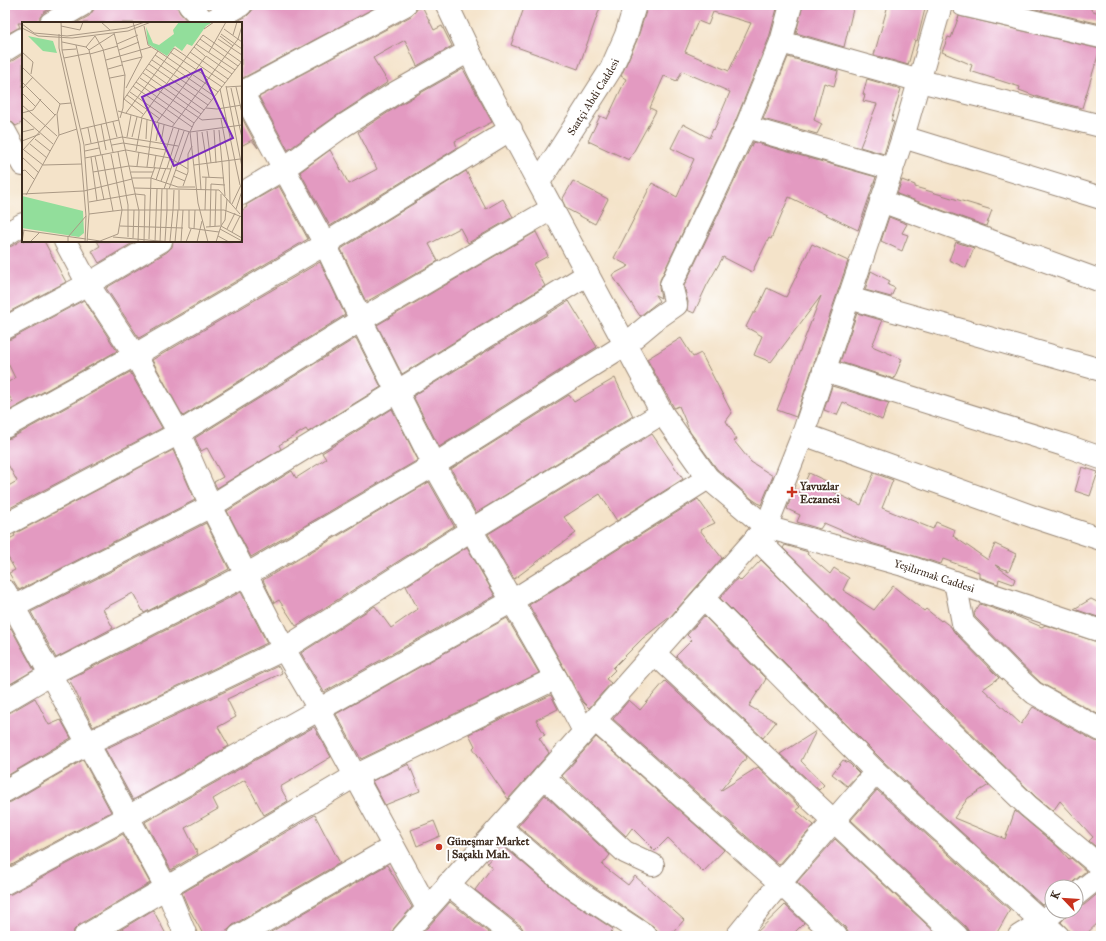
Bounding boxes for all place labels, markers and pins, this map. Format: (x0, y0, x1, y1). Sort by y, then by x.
place label: Yavuzlar Eczanesi (799, 480, 841, 506)
marker: Yavuzlar Eczanesi (787, 487, 797, 497)
place label: Güneşmar Market | Saçaklı Mah. (447, 835, 529, 862)
marker: Güneşmar Market | Saçaklı Mah. (434, 842, 444, 852)

